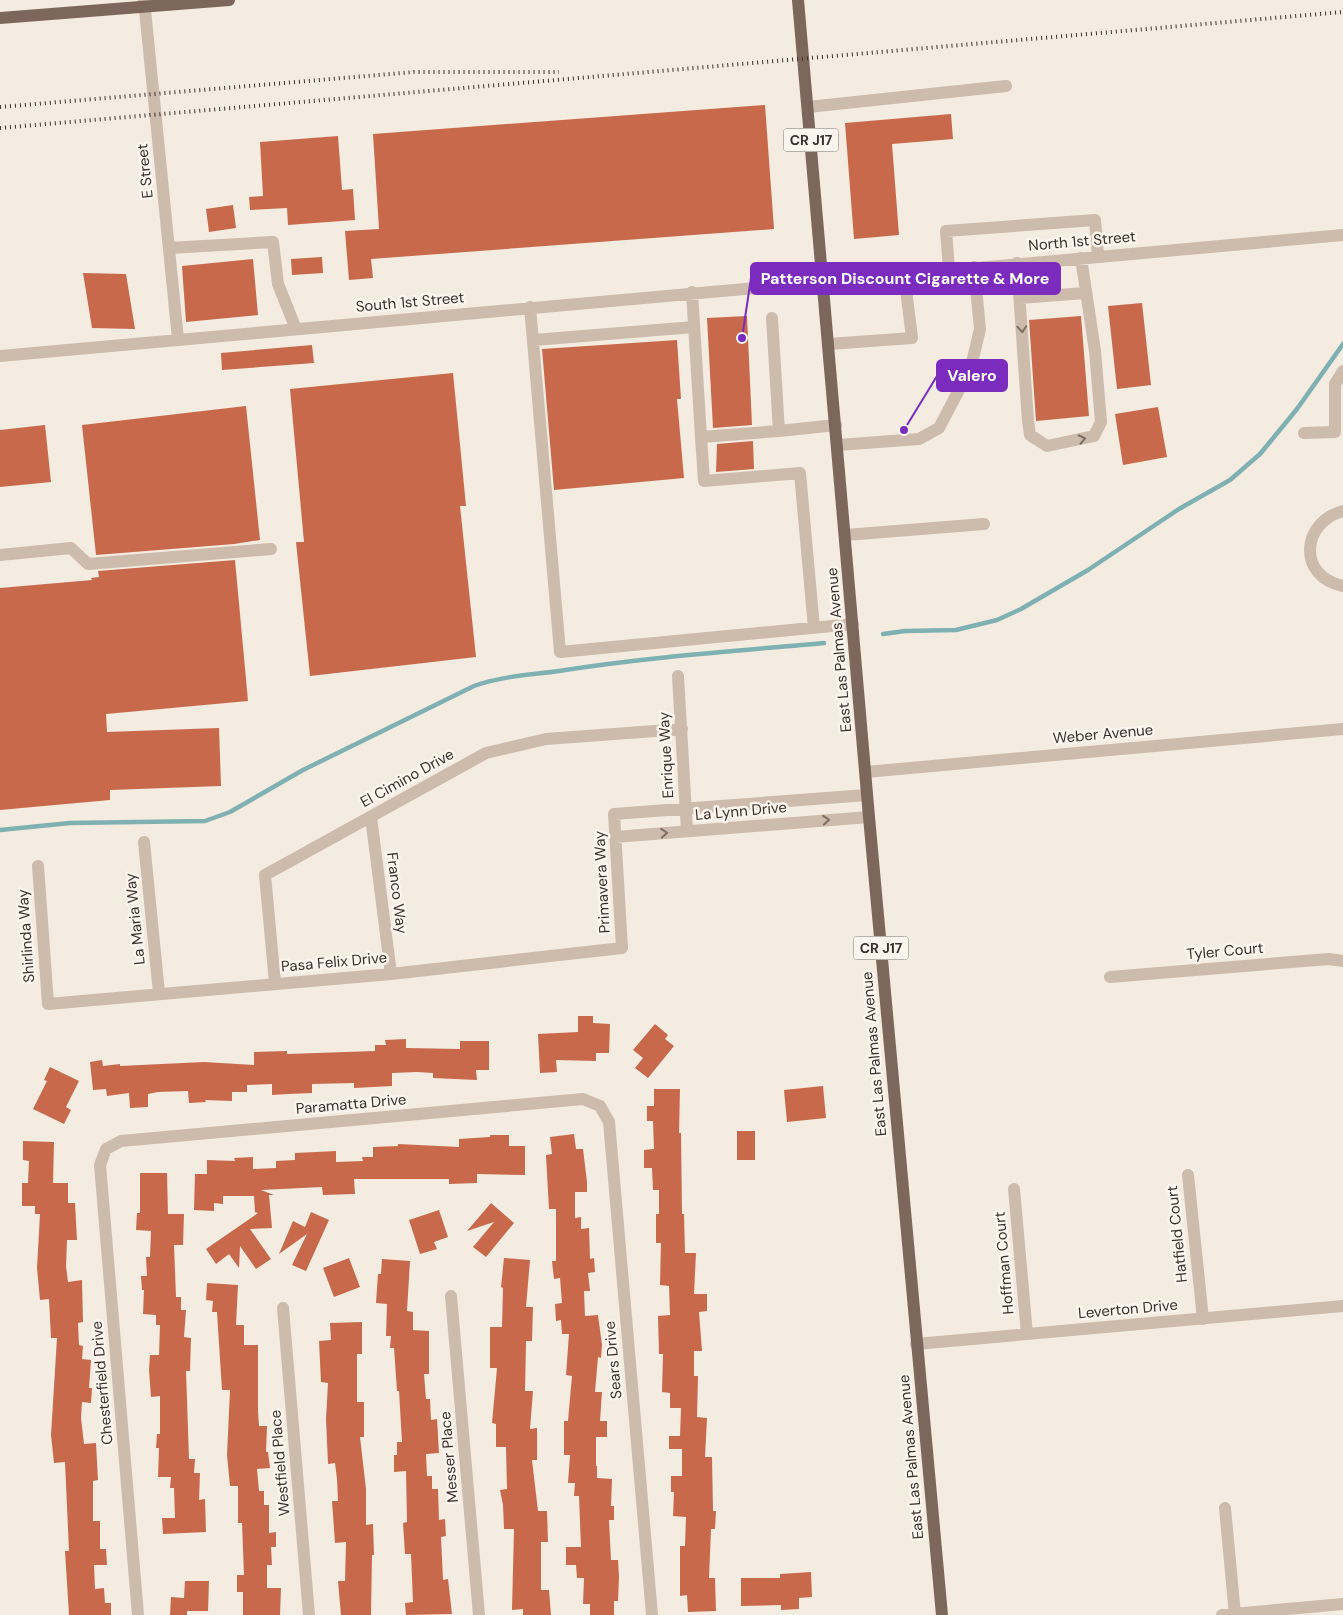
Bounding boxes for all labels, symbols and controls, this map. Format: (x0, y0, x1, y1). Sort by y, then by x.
road number: CR J17 (784, 128, 838, 152)
street label: E Street (132, 143, 158, 199)
street label: North 1st Street (1028, 226, 1137, 256)
callout: Patterson Discount Cigarette & More (751, 263, 1060, 294)
text: Patterson Discount Cigarette & More (761, 268, 1049, 289)
street label: South 1st Street (355, 287, 465, 317)
one-way arrow (1016, 325, 1027, 333)
callout: Valero (937, 360, 1007, 391)
text: Valero (947, 365, 997, 386)
one-way arrow (1078, 434, 1087, 444)
street label: East Las Palmas Avenue (822, 567, 856, 733)
street label: Enrique Way (654, 710, 678, 799)
street label: Weber Avenue (1052, 720, 1154, 748)
street label: El Cimino Drive (357, 744, 457, 812)
street label: La Lynn Drive (694, 797, 788, 825)
one-way arrow (822, 815, 830, 826)
one-way arrow (660, 828, 668, 839)
street label: Primavera Way (589, 829, 615, 934)
street label: Franco Way (382, 851, 412, 936)
street label: La Maria Way (120, 871, 150, 966)
street label: Shirlinda Way (13, 888, 39, 983)
road number: CR J17 (854, 936, 908, 960)
street label: Tyler Court (1186, 938, 1264, 964)
street label: Pasa Felix Drive (280, 947, 388, 977)
street label: East Las Palmas Avenue (857, 971, 891, 1137)
street label: Paramatta Drive (295, 1089, 407, 1119)
street label: Hatfield Court (1162, 1184, 1192, 1283)
street label: Hoffman Court (990, 1211, 1018, 1315)
street label: Leverton Drive (1077, 1295, 1179, 1323)
street label: Chesterfield Drive (87, 1320, 117, 1446)
street label: Sears Drive (600, 1320, 626, 1400)
street label: East Las Palmas Avenue (894, 1374, 928, 1540)
street label: Westfield Place (265, 1409, 295, 1517)
street label: Messer Place (435, 1411, 463, 1503)

